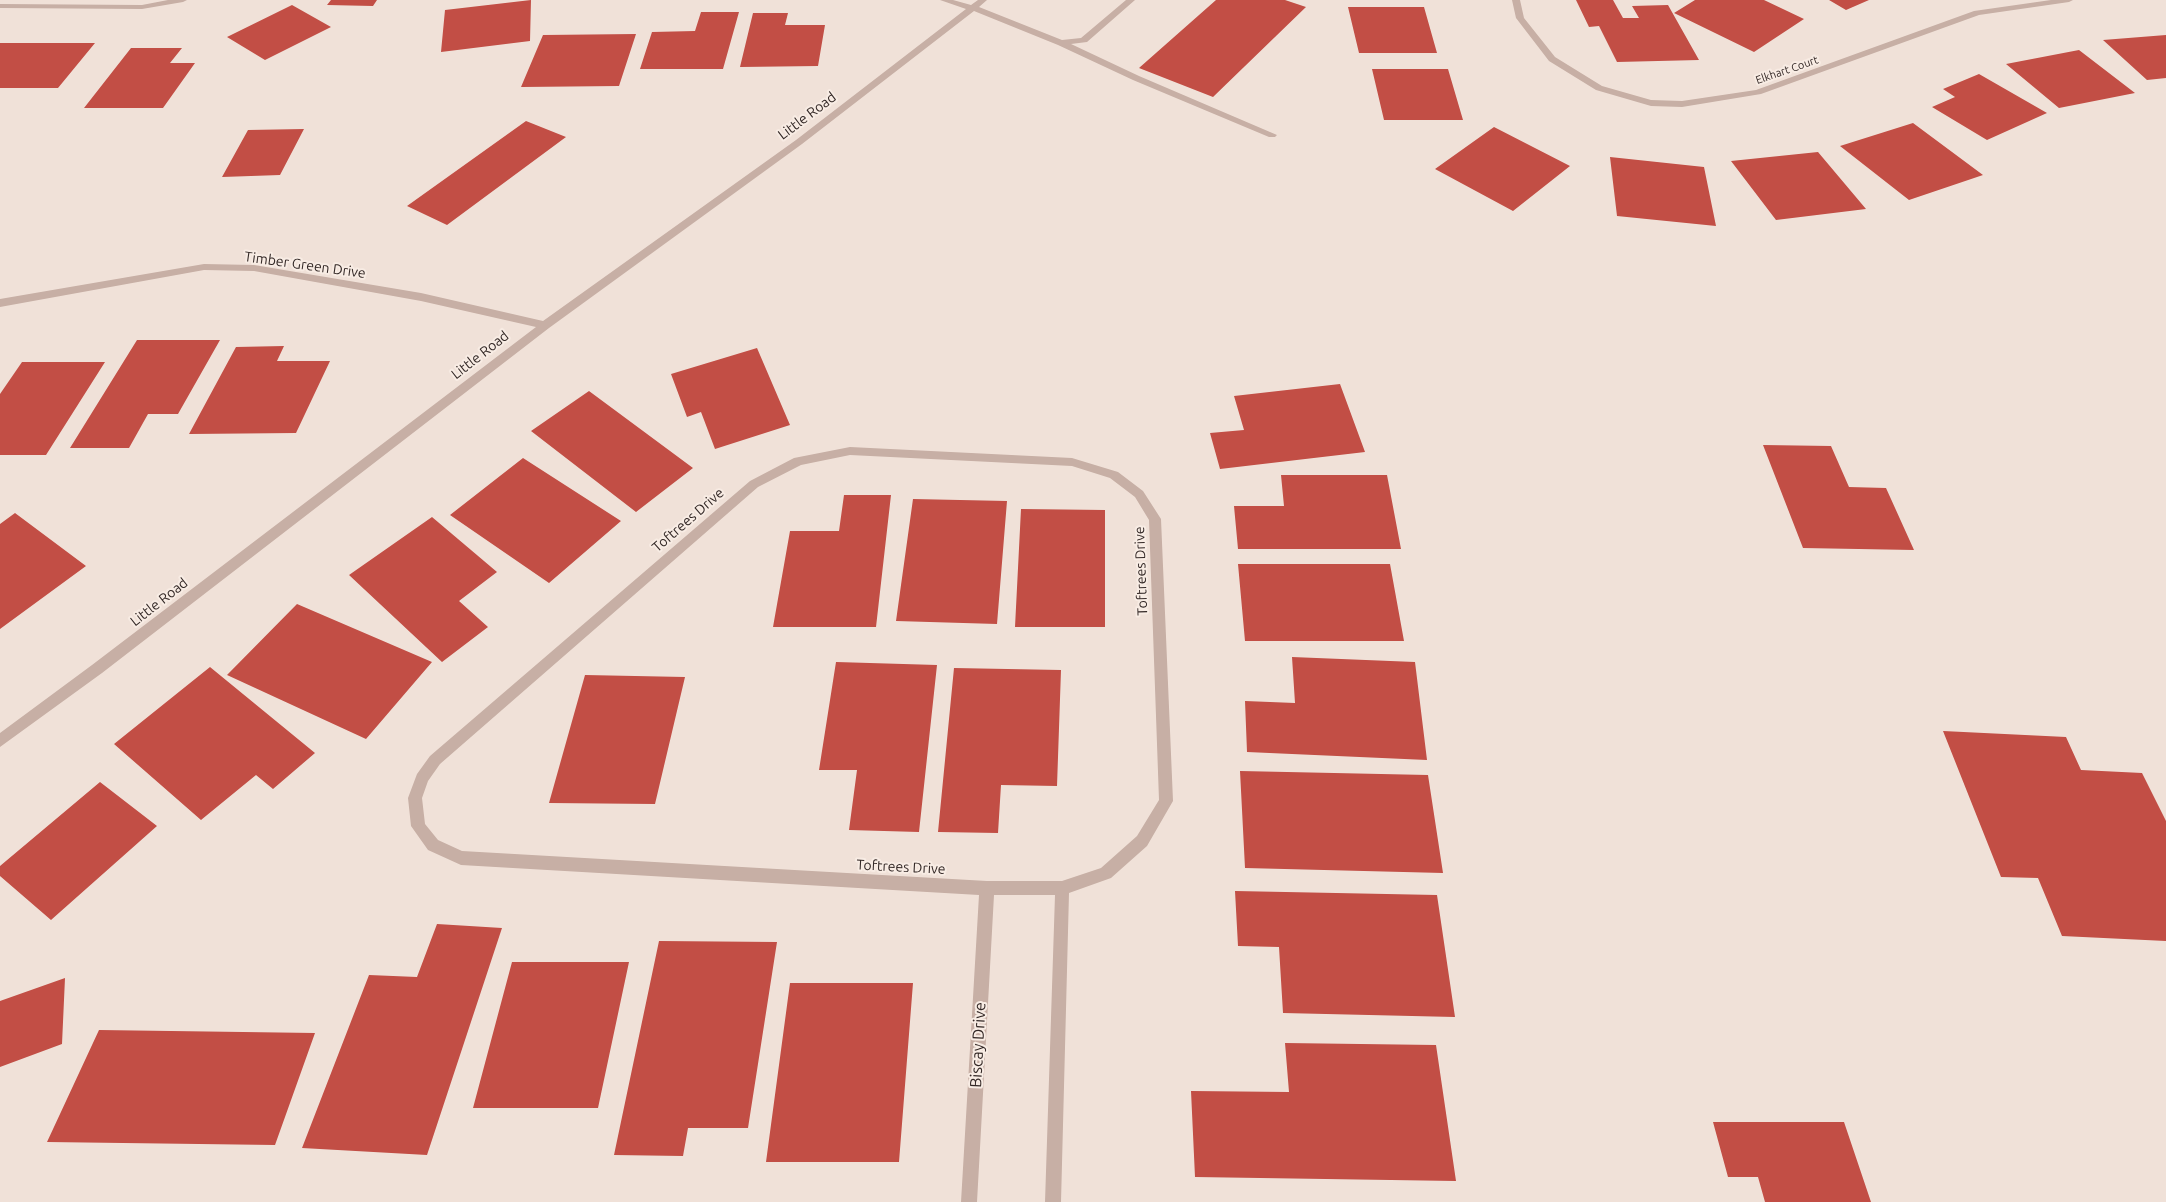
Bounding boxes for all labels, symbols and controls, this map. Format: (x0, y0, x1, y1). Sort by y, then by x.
street label: Elkhart Court (1754, 53, 1820, 87)
street label: Little Road (775, 89, 839, 143)
street label: Timber Green Drive (243, 248, 367, 282)
street label: Little Road (448, 327, 512, 383)
street label: Toftrees Drive (649, 484, 727, 556)
street label: Toftrees Drive (1131, 526, 1151, 616)
street label: Little Road (127, 574, 191, 630)
street label: Toftrees Drive (856, 856, 946, 878)
street label: Biscay Drive (966, 1002, 990, 1088)

